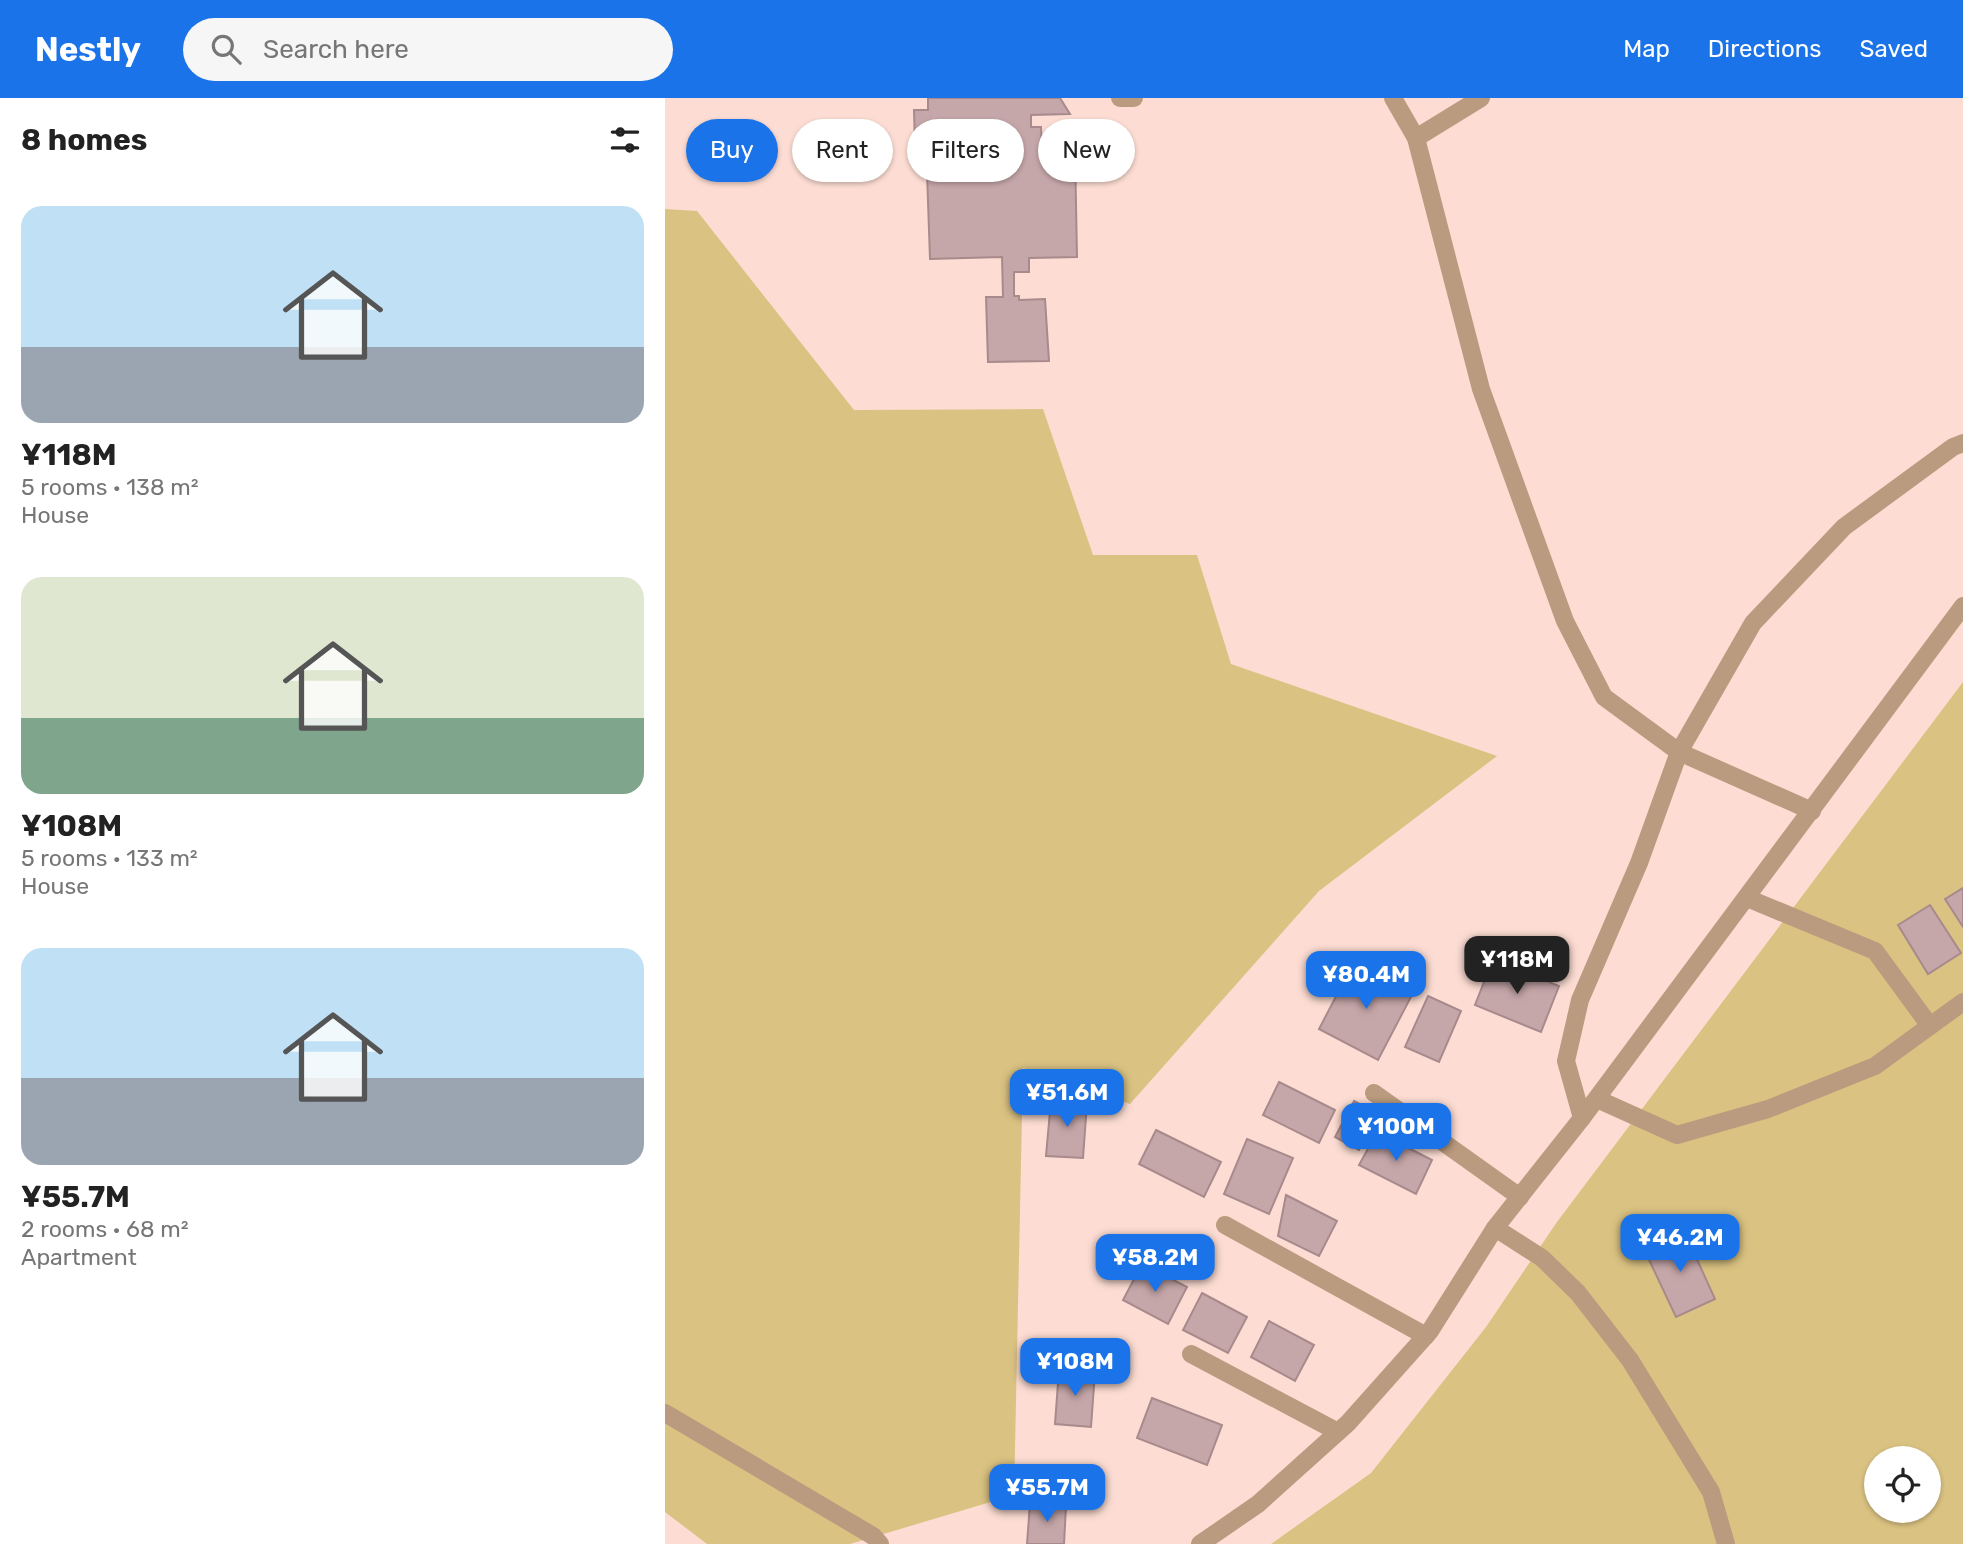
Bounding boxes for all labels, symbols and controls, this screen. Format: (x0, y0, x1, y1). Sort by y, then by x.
search box (183, 18, 673, 81)
text: Nestly (35, 30, 141, 69)
icon: search (207, 30, 245, 68)
text: Search here (263, 34, 409, 65)
text: Map (1623, 35, 1670, 63)
text: Directions (1708, 35, 1821, 63)
text: Saved (1859, 35, 1928, 63)
chip: Buy (686, 119, 778, 182)
chip: Rent (792, 119, 893, 182)
chip: Filters (907, 119, 1024, 182)
chip: New (1038, 119, 1135, 182)
icon: filters (606, 121, 644, 159)
text: 8 homes (21, 122, 147, 158)
icon: home (270, 252, 396, 378)
text: ¥118M (21, 437, 117, 473)
text: 5 rooms · 138 m² (21, 473, 198, 501)
text: House (21, 501, 89, 529)
icon: home (270, 623, 396, 749)
text: ¥108M (21, 808, 122, 844)
text: 5 rooms · 133 m² (21, 844, 198, 872)
text: House (21, 872, 89, 900)
pin: ¥118M (1468, 936, 1566, 996)
text: ¥118M (1480, 945, 1554, 973)
pin: ¥80.4M (1309, 951, 1423, 1011)
text: ¥80.4M (1322, 960, 1410, 988)
icon: home (270, 994, 396, 1120)
pin: ¥51.6M (1010, 1070, 1124, 1129)
text: ¥51.6M (1026, 1078, 1108, 1106)
pin: ¥100M (1347, 1104, 1445, 1163)
text: ¥100M (1357, 1112, 1435, 1140)
text: ¥55.7M (21, 1179, 130, 1215)
pin: ¥46.2M (1623, 1214, 1737, 1274)
text: 2 rooms · 68 m² (21, 1215, 189, 1243)
text: ¥46.2M (1636, 1223, 1724, 1251)
pin: ¥58.2M (1098, 1234, 1212, 1294)
text: Apartment (21, 1243, 137, 1271)
text: ¥58.2M (1112, 1243, 1198, 1271)
pin: ¥108M (1026, 1338, 1124, 1398)
text: ¥108M (1036, 1347, 1114, 1375)
map controls (1864, 1446, 1941, 1523)
button: locate (1864, 1446, 1941, 1523)
pin: ¥55.7M (990, 1464, 1104, 1524)
text: ¥55.7M (1005, 1473, 1089, 1501)

